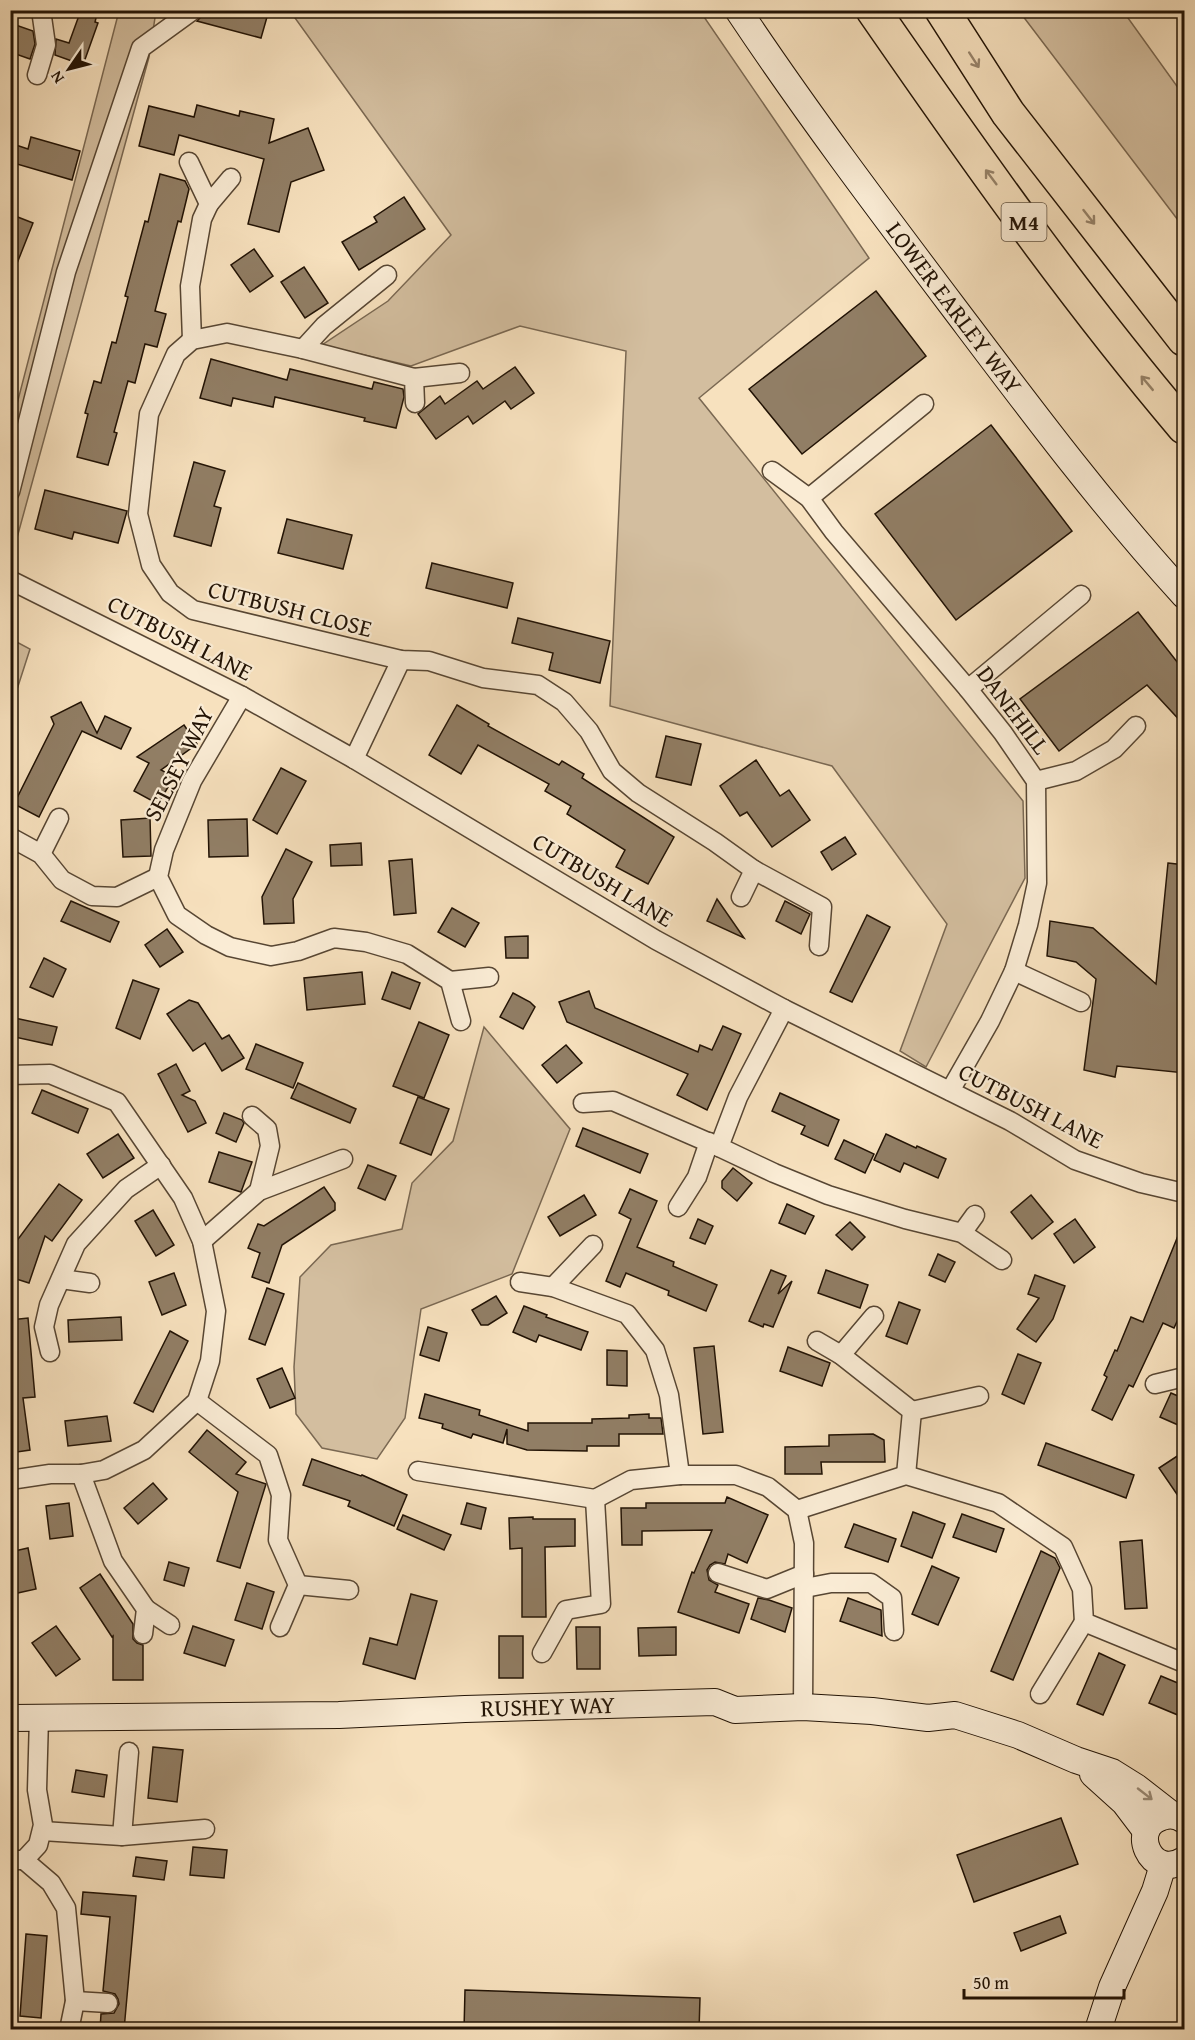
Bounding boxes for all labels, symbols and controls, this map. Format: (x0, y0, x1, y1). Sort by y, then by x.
north arrow (39, 39, 99, 99)
one-way arrow (968, 51, 980, 67)
text: N (44, 66, 70, 89)
one-way arrow (984, 170, 997, 186)
road number: M4 (1002, 203, 1046, 241)
one-way arrow (1083, 208, 1096, 224)
street label: LOWER EARLEY WAY (878, 214, 1031, 401)
one-way arrow (1140, 375, 1153, 391)
street label: CUTBUSH CLOSE (204, 571, 376, 646)
street label: CUTBUSH LANE (102, 586, 259, 689)
street label: DANEHILL (968, 658, 1059, 762)
street label: SELSEY WAY (135, 700, 222, 827)
street label: CUTBUSH LANE (526, 824, 680, 935)
street label: CUTBUSH LANE (953, 1054, 1110, 1157)
street label: RUSHEY WAY (480, 1687, 616, 1726)
one-way arrow (1137, 1787, 1153, 1800)
scale bar (964, 1962, 1124, 2000)
text: 50 m (973, 1969, 1009, 1996)

